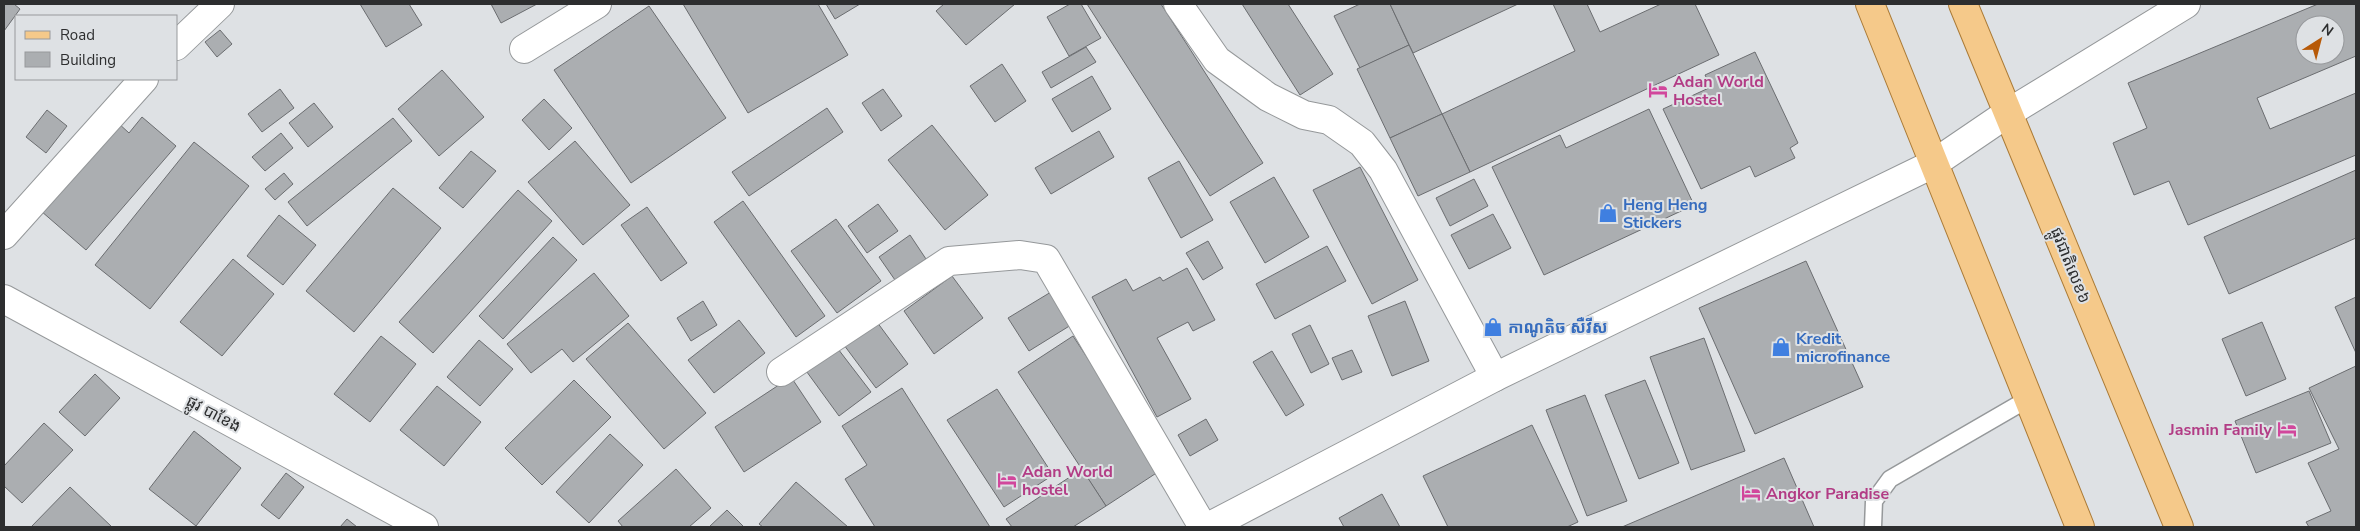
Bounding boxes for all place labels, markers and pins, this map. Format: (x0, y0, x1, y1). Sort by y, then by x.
place label: Adan World Hostel (1673, 71, 1764, 111)
hotel icon: Adan World Hostel (1647, 79, 1669, 101)
place label: Heng Heng Stickers (1623, 194, 1707, 234)
shop icon: Heng Heng Stickers (1597, 202, 1619, 224)
shop icon: កាណូតិច សឺវីស (1482, 316, 1504, 338)
place label: កាណូតិច សឺវីស (1508, 317, 1608, 339)
place label: Kredit microfinance (1796, 328, 1891, 368)
shop icon: Kredit microfinance (1770, 336, 1792, 358)
hotel icon: Jasmin Family (2276, 418, 2298, 440)
place label: Jasmin Family (2168, 419, 2273, 441)
place label: Adan World hostel (1022, 461, 1113, 501)
hotel icon: Adan World hostel (996, 469, 1018, 491)
hotel icon: Angkor Paradise (1740, 482, 1762, 504)
place label: Angkor Paradise (1766, 483, 1889, 505)

